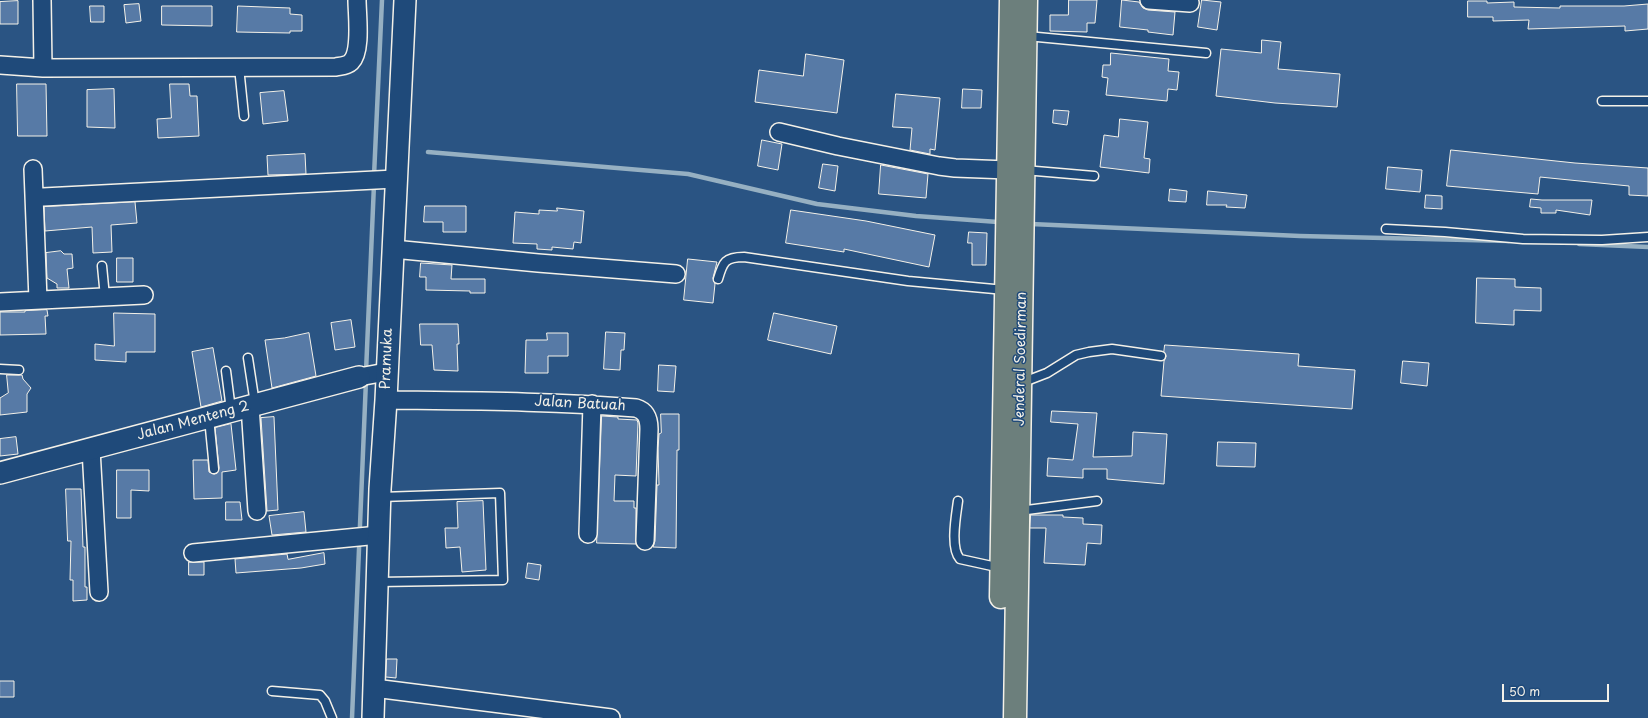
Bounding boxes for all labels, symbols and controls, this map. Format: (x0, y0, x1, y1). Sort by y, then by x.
street label: Jenderal Soedirman (1011, 292, 1031, 426)
street label: Pramuka (378, 328, 396, 390)
street label: Jalan Batuah (534, 393, 626, 415)
street label: Jalan Menteng 2 (135, 398, 251, 444)
scale bar (1504, 676, 1611, 702)
text: 50 m (1509, 682, 1540, 700)

